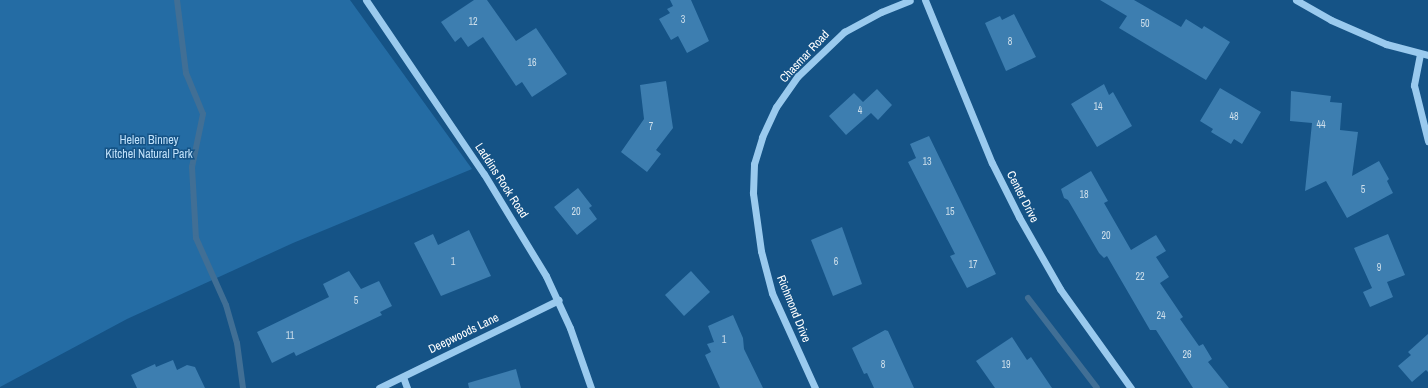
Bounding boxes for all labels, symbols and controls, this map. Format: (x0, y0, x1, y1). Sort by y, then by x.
house number: 3 (681, 14, 685, 26)
house number: 12 (468, 16, 478, 28)
house number: 50 (1140, 18, 1150, 30)
street label: Chasmar Road (777, 28, 833, 86)
house number: 8 (1008, 36, 1012, 48)
house number: 16 (527, 57, 537, 69)
house number: 14 (1093, 101, 1103, 113)
house number: 4 (858, 105, 862, 117)
house number: 48 (1229, 111, 1239, 123)
house number: 44 (1316, 119, 1326, 131)
house number: 7 (649, 121, 653, 133)
park label: Helen Binney Kitchel Natural Park (105, 134, 193, 162)
street label: Laddins Rock Road (471, 141, 531, 221)
house number: 13 (922, 156, 932, 168)
street label: Center Drive (1003, 169, 1041, 225)
house number: 5 (1361, 184, 1365, 196)
house number: 18 (1079, 189, 1089, 201)
house number: 20 (571, 206, 581, 218)
house number: 15 (945, 206, 955, 218)
house number: 20 (1101, 230, 1111, 242)
house number: 1 (451, 256, 455, 268)
house number: 6 (834, 256, 838, 268)
house number: 17 (968, 259, 978, 271)
house number: 9 (1377, 262, 1381, 274)
house number: 22 (1135, 271, 1145, 283)
street label: Richmond Drive (773, 273, 813, 345)
house number: 5 (354, 295, 358, 307)
house number: 24 (1156, 310, 1166, 322)
street label: Deepwoods Lane (426, 311, 502, 357)
house number: 11 (286, 330, 294, 342)
house number: 1 (722, 334, 726, 346)
house number: 26 (1182, 349, 1192, 361)
house number: 8 (881, 359, 885, 371)
house number: 19 (1001, 359, 1011, 371)

